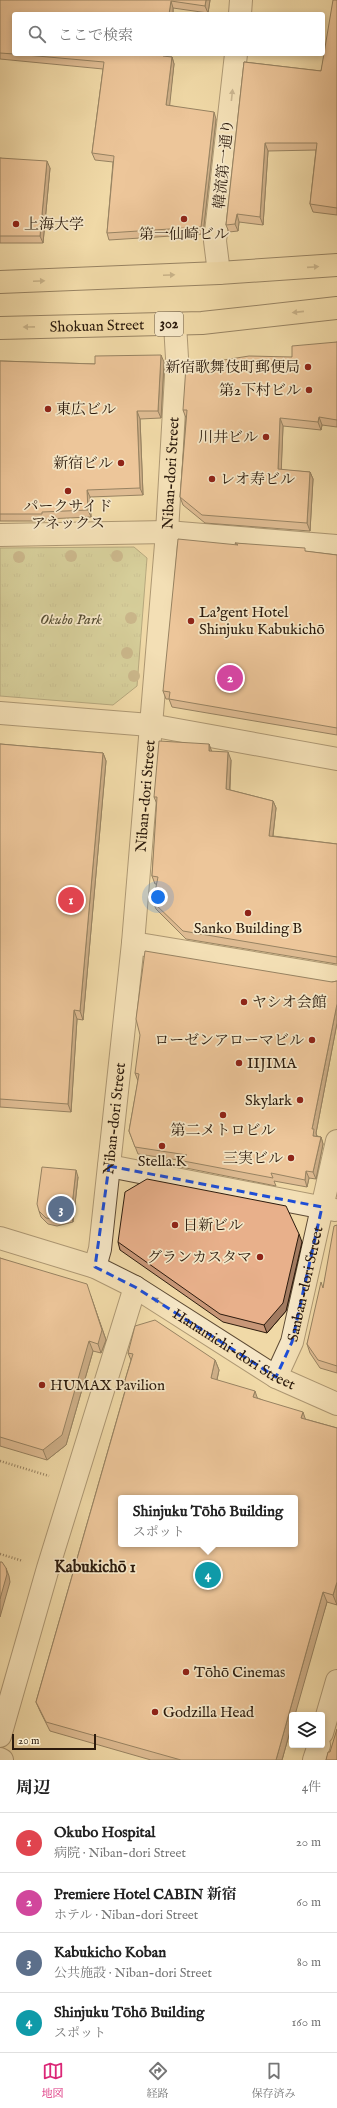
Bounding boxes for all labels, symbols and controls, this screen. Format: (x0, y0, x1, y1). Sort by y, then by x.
search box (12, 12, 325, 56)
icon: search (26, 23, 48, 45)
text: ここで検索 (58, 26, 133, 45)
one-way arrow (228, 89, 235, 101)
street label: 韓流第一通り (210, 118, 238, 210)
marker: 第一仙崎ビル (179, 214, 189, 224)
place label: 上海大学 (24, 215, 84, 234)
marker: 上海大学 (11, 219, 21, 229)
place label: 第一仙崎ビル (139, 225, 229, 244)
one-way arrow (307, 264, 320, 270)
one-way arrow (163, 272, 175, 279)
one-way arrow (33, 277, 45, 284)
one-way arrow (292, 309, 304, 315)
road number: 302 (155, 312, 183, 336)
street label: Shokuan Street (49, 315, 144, 336)
one-way arrow (22, 324, 35, 330)
place label: 新宿歌舞伎町郵便局 (165, 358, 300, 377)
marker: 新宿歌舞伎町郵便局 (303, 362, 313, 372)
place label: 第2下村ビル (219, 381, 301, 400)
marker: 第2下村ビル (304, 385, 314, 395)
place label: 東広ビル (56, 400, 116, 419)
marker: 東広ビル (43, 404, 53, 414)
street label: Niban-dori Street (158, 416, 183, 530)
place label: 川井ビル (198, 428, 258, 447)
marker: 川井ビル (261, 432, 271, 442)
place label: 新宿ビル (53, 454, 113, 473)
marker: 新宿ビル (116, 458, 126, 468)
place label: レオ寿ビル (220, 470, 295, 489)
marker: レオ寿ビル (207, 474, 217, 484)
marker: パークサイド アネックス (63, 486, 73, 496)
place label: パークサイド アネックス (24, 497, 112, 533)
place label: La'gent Hotel Shinjuku Kabukichō (199, 603, 325, 639)
park label: Okubo Park (40, 610, 102, 629)
marker: La'gent Hotel Shinjuku Kabukichō (186, 616, 196, 626)
pin: 2 (217, 663, 243, 693)
street label: Niban-dori Street (131, 739, 159, 853)
pin: 1 (58, 885, 84, 915)
your location (148, 887, 168, 907)
marker: Sanko Building B (243, 908, 253, 918)
place label: Sanko Building B (194, 919, 302, 938)
place label: ヤシオ会館 (252, 993, 327, 1012)
marker: ヤシオ会館 (239, 997, 249, 1007)
place label: ローゼンアローマビル (154, 1031, 304, 1050)
marker: ローゼンアローマビル (307, 1035, 317, 1045)
place label: IIJIMA (247, 1054, 298, 1073)
marker: IIJIMA (234, 1058, 244, 1068)
street label: Niban-dori Street (99, 1062, 130, 1175)
place label: Skylark (245, 1091, 293, 1110)
marker: Skylark (295, 1095, 305, 1105)
marker: 第二メトロビル (218, 1110, 228, 1120)
place label: 第二メトロビル (170, 1121, 276, 1140)
marker: Stella.K (157, 1141, 167, 1151)
place label: 三実ビル (223, 1149, 283, 1168)
place label: Stella.K (138, 1152, 186, 1171)
marker: 三実ビル (286, 1153, 296, 1163)
pin: 3 (48, 1194, 74, 1224)
place label: 日新ビル (183, 1216, 243, 1235)
marker: 日新ビル (170, 1220, 180, 1230)
street label: Sanban-dori Street (283, 1224, 327, 1343)
place label: グランカスタマ (147, 1248, 252, 1267)
marker: グランカスタマ (255, 1252, 265, 1262)
one-way arrow (152, 1298, 164, 1305)
street label: Hanamichi-dori Street (169, 1304, 298, 1394)
place label: HUMAX Pavilion (50, 1376, 165, 1395)
marker: HUMAX Pavilion (37, 1380, 47, 1390)
popup (118, 1495, 298, 1547)
text: Shinjuku Tōhō Building (133, 1502, 283, 1521)
text: スポット (133, 1524, 185, 1541)
district label: Kabukichō 1 (54, 1558, 136, 1578)
pin: 4 (195, 1560, 221, 1590)
place label: Tōhō Cinemas (194, 1663, 285, 1682)
marker: Tōhō Cinemas (181, 1667, 191, 1677)
place label: Godzilla Head (163, 1703, 255, 1722)
marker: Godzilla Head (150, 1707, 160, 1717)
map controls (289, 1712, 325, 1748)
button: layers (289, 1712, 325, 1748)
scale bar (12, 1732, 96, 1751)
text: 20 m (18, 1734, 39, 1748)
text: 周辺 (16, 1778, 50, 1799)
text: 4件 (302, 1779, 321, 1796)
text: Okubo Hospital (54, 1823, 155, 1842)
text: 1 (27, 1834, 31, 1851)
text: 20 m (296, 1834, 321, 1851)
text: 病院 · Niban-dori Street (54, 1845, 186, 1862)
text: Premiere Hotel CABIN 新宿 (54, 1885, 237, 1904)
text: 2 (26, 1894, 32, 1911)
text: 60 m (296, 1894, 321, 1911)
text: ホテル · Niban-dori Street (54, 1907, 198, 1924)
text: Kabukicho Koban (54, 1943, 166, 1962)
text: 3 (27, 1954, 31, 1971)
text: 80 m (297, 1954, 321, 1971)
text: 公共施設 · Niban-dori Street (54, 1965, 212, 1982)
text: Shinjuku Tōhō Building (54, 2003, 204, 2022)
text: 4 (26, 2014, 32, 2031)
text: 160 m (291, 2014, 321, 2031)
text: スポット (54, 2025, 106, 2042)
tab: 地図 (42, 2060, 64, 2101)
tab: 経路 (147, 2060, 169, 2101)
tab: 保存済み (252, 2060, 296, 2101)

